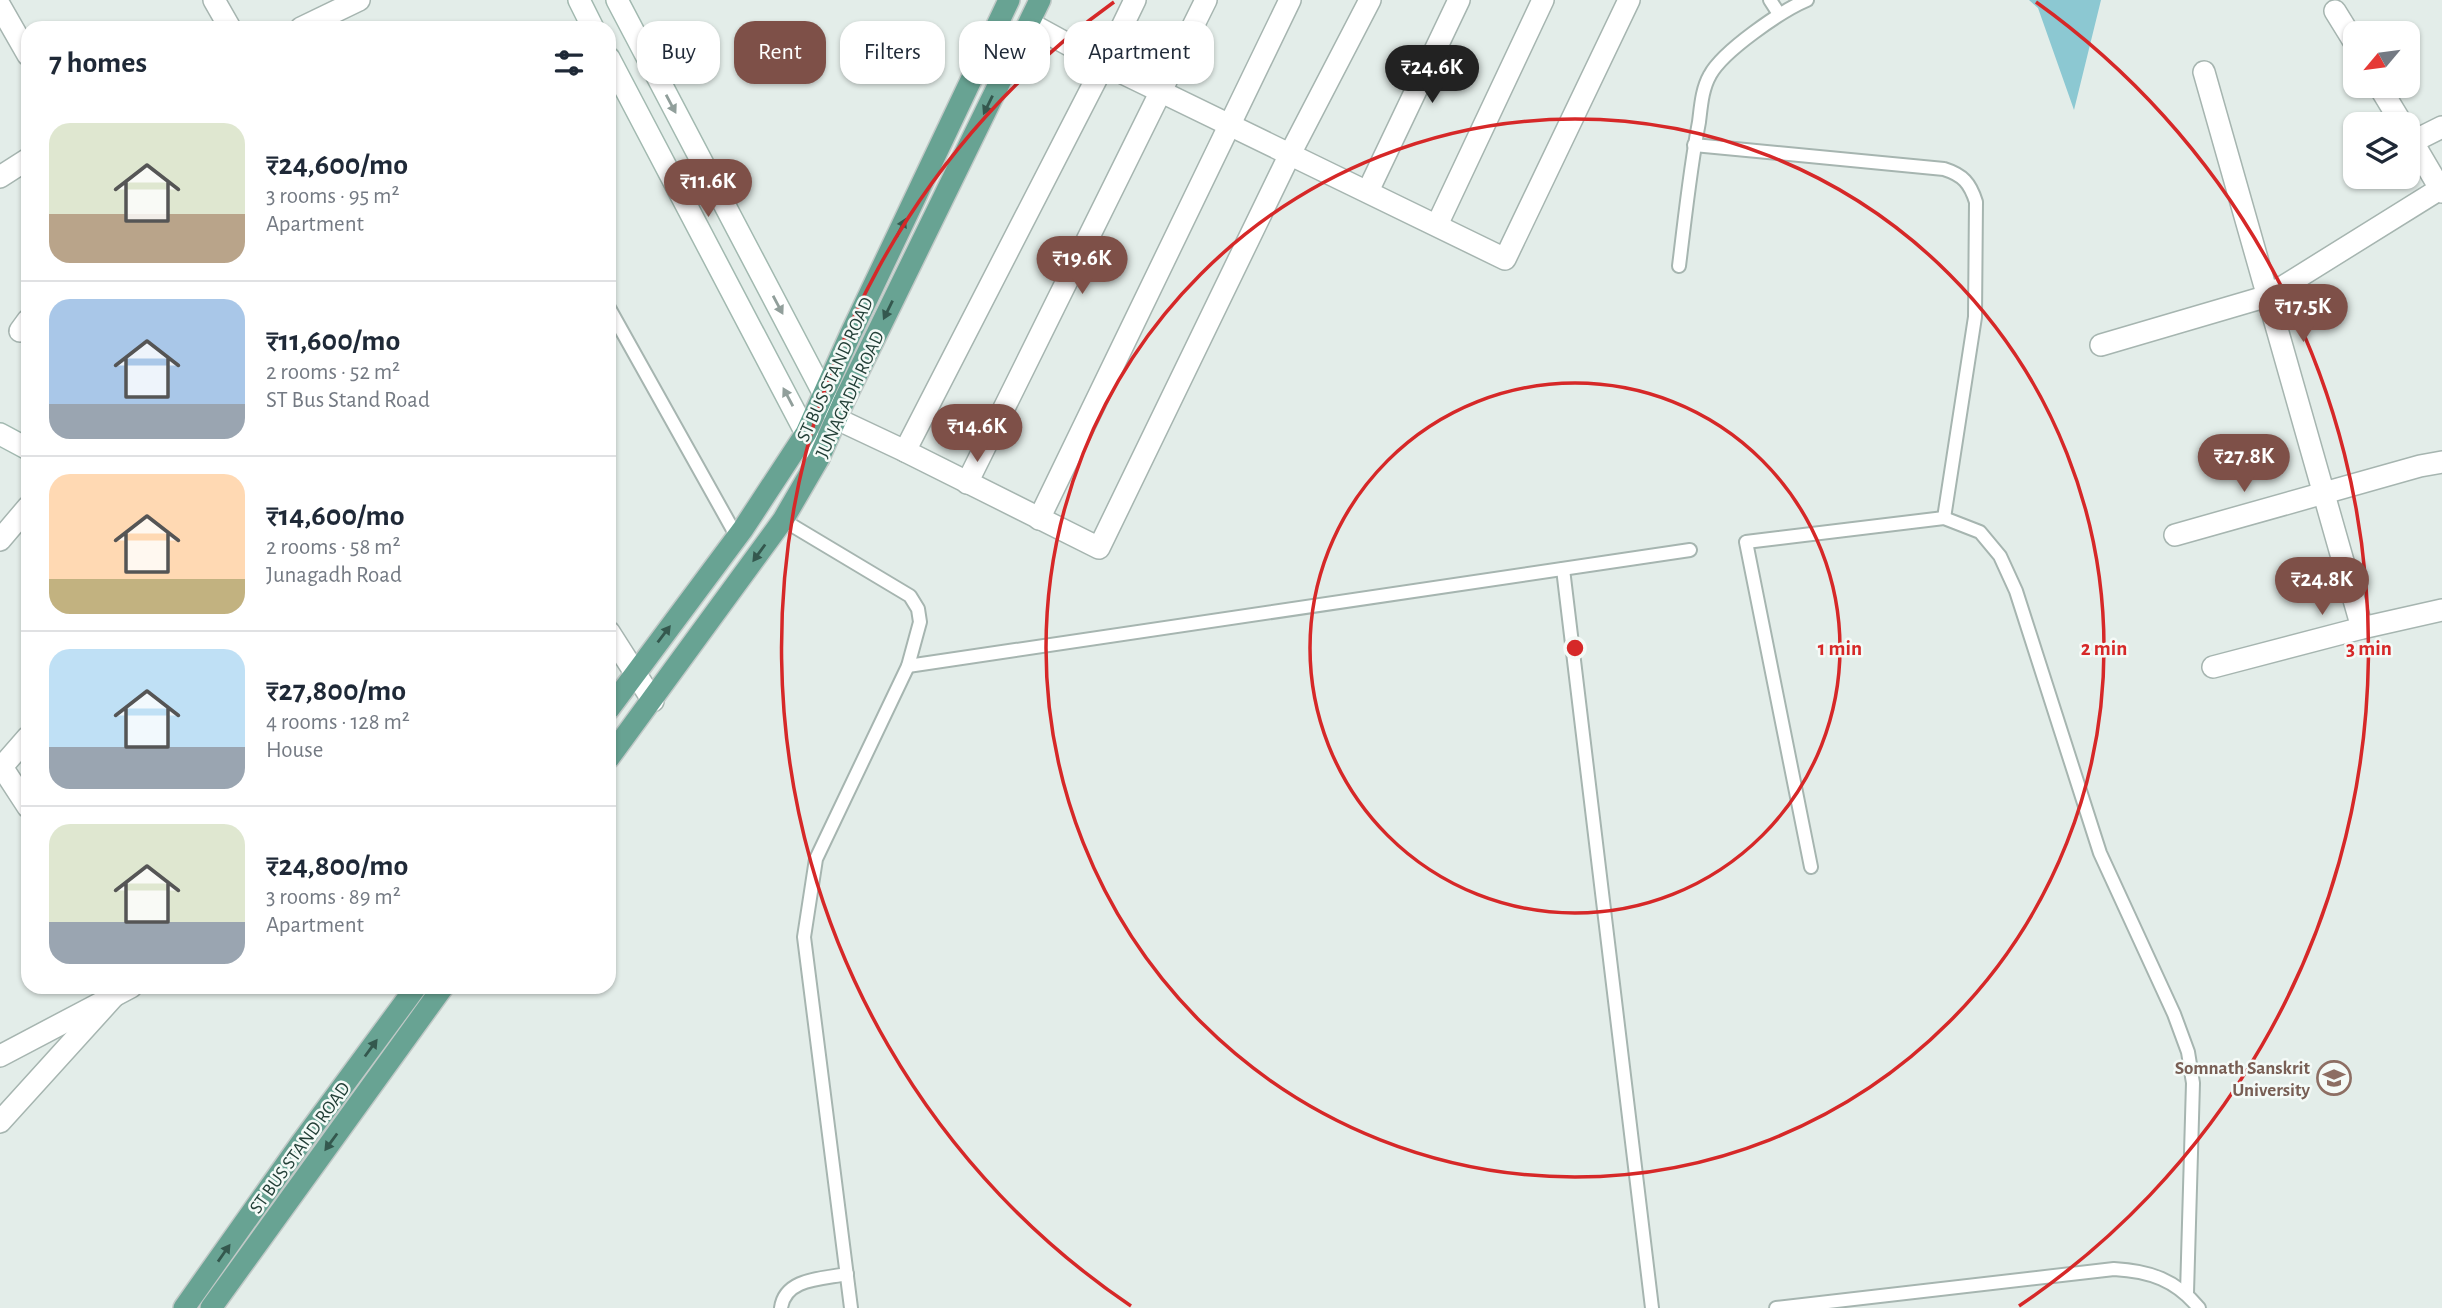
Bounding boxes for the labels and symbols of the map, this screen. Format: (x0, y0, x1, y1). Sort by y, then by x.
north arrow (2343, 21, 2420, 98)
pin: ₹24.6K (1375, 46, 1489, 105)
one-way arrow (665, 94, 677, 114)
one-way arrow (983, 95, 994, 115)
pin: ₹11.6K (651, 160, 765, 219)
one-way arrow (895, 218, 907, 238)
pin: ₹19.6K (1025, 236, 1139, 296)
pin: ₹17.5K (2246, 284, 2360, 344)
street label: ST BUS STAND ROAD (794, 294, 877, 445)
one-way arrow (772, 295, 783, 315)
one-way arrow (883, 300, 894, 320)
street label: JUNAGADH ROAD (813, 328, 888, 461)
one-way arrow (782, 387, 793, 407)
pin: ₹14.6K (920, 405, 1034, 464)
pin: ₹27.8K (2187, 434, 2301, 494)
one-way arrow (752, 544, 766, 562)
pin: ₹24.8K (2265, 558, 2379, 617)
one-way arrow (657, 625, 671, 644)
centre of rings (1563, 636, 1587, 660)
text: 1 min (1818, 638, 1862, 659)
text: 2 min (2081, 638, 2127, 659)
text: 3 min (2346, 638, 2392, 659)
one-way arrow (364, 1039, 378, 1057)
place label: Somnath Sanskrit University (2175, 1059, 2311, 1100)
school or university icon: Somnath Sanskrit University (2315, 1059, 2353, 1097)
street label: ST BUS STAND ROAD (246, 1079, 354, 1217)
one-way arrow (324, 1133, 338, 1151)
one-way arrow (217, 1244, 231, 1262)

